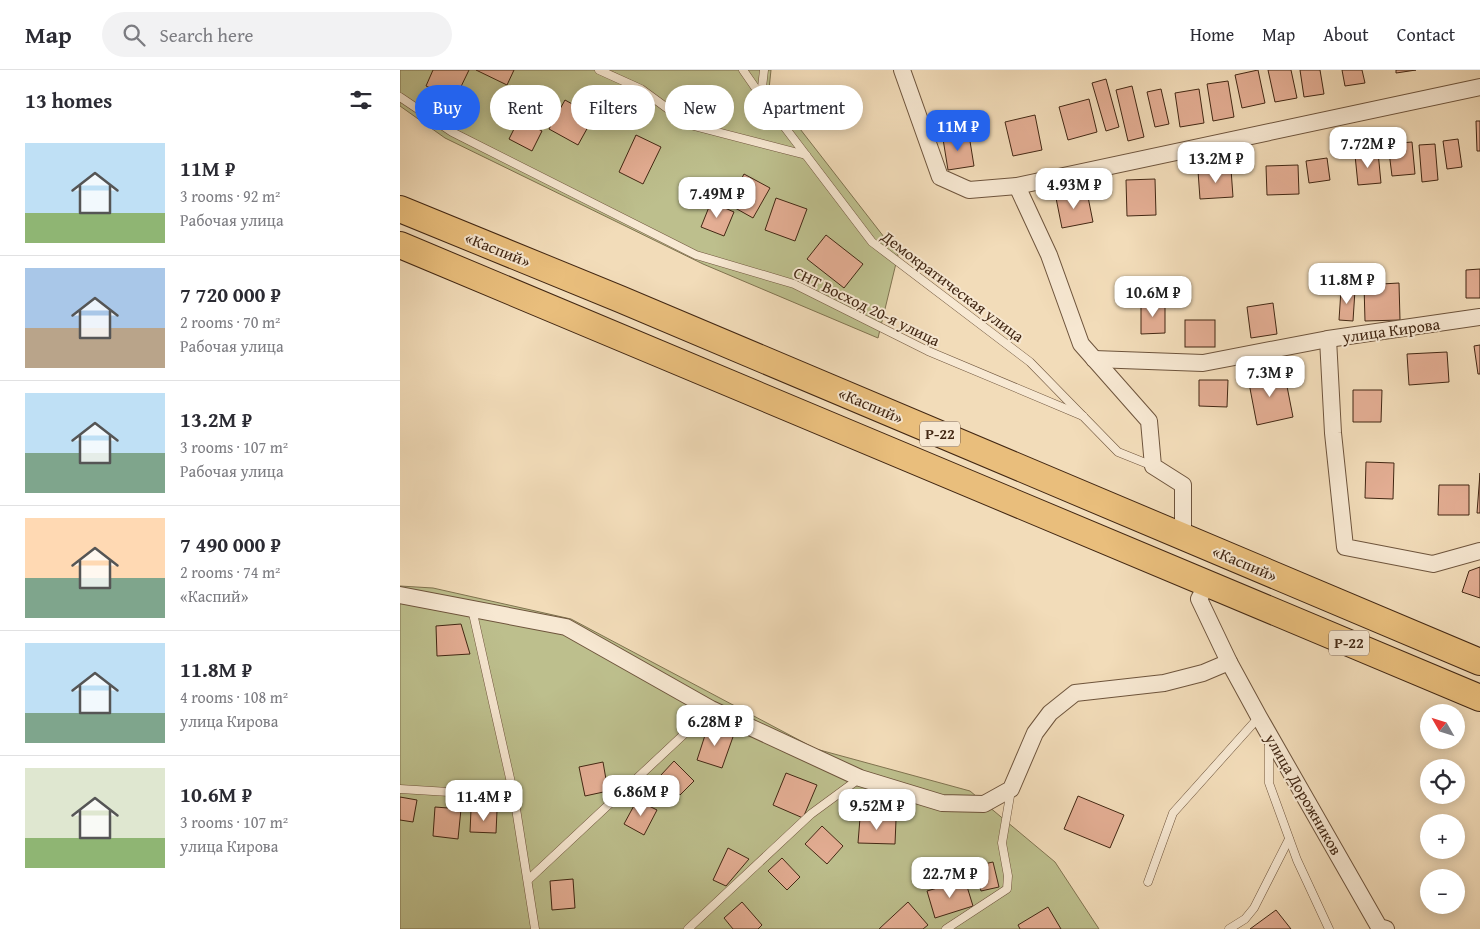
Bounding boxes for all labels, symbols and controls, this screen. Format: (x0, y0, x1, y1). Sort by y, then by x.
search box (102, 12, 452, 57)
text: Map (25, 17, 72, 52)
icon: search (120, 21, 148, 49)
text: Search here (160, 21, 253, 49)
text: Home (1190, 21, 1234, 48)
text: Map (1262, 21, 1295, 48)
text: About (1323, 21, 1369, 48)
text: Contact (1397, 21, 1455, 48)
text: 13 homes (25, 85, 112, 116)
chip: Buy (415, 85, 480, 130)
chip: Rent (490, 85, 561, 130)
chip: Filters (571, 85, 655, 130)
chip: New (665, 85, 734, 130)
chip: Apartment (744, 85, 863, 130)
icon: filters (347, 86, 375, 114)
pin: 11M ₽ (923, 109, 993, 152)
text: 11M ₽ (937, 114, 979, 138)
pin: 7.72M ₽ (1322, 126, 1414, 169)
text: 7.72M ₽ (1341, 131, 1395, 155)
pin: 13.2M ₽ (1170, 142, 1262, 184)
text: 13.2M ₽ (1189, 146, 1243, 170)
text: 11M ₽ (180, 153, 235, 184)
icon: home (65, 163, 125, 223)
pin: 4.93M ₽ (1028, 168, 1120, 210)
text: 4.93M ₽ (1047, 172, 1101, 196)
pin: 7.49M ₽ (671, 176, 763, 219)
text: 7.49M ₽ (690, 181, 744, 205)
text: 3 rooms · 92 m² (180, 184, 280, 208)
text: Рабочая улица (180, 208, 284, 232)
street label: Демократическая улица (876, 224, 1030, 348)
street label: «Каспий» (462, 225, 534, 273)
street label: СНТ Восход 20-я улица (790, 260, 945, 352)
pin: 11.8M ₽ (1301, 262, 1393, 305)
text: 11.8M ₽ (1320, 267, 1374, 291)
pin: 10.6M ₽ (1107, 276, 1199, 318)
text: 7 720 000 ₽ (180, 279, 281, 310)
text: 10.6M ₽ (1126, 280, 1180, 304)
icon: home (65, 288, 125, 348)
text: 2 rooms · 70 m² (180, 310, 280, 334)
street label: улица Кирова (1340, 311, 1442, 349)
text: Рабочая улица (180, 334, 284, 358)
pin: 7.3M ₽ (1229, 356, 1311, 398)
text: 7.3M ₽ (1247, 360, 1293, 384)
street label: «Каспий» (835, 381, 907, 429)
text: 13.2M ₽ (180, 404, 252, 435)
icon: home (65, 413, 125, 473)
road number: Р-22 (920, 422, 960, 446)
text: 3 rooms · 107 m² (180, 435, 288, 459)
text: Рабочая улица (180, 459, 284, 483)
text: 7 490 000 ₽ (180, 529, 281, 560)
icon: home (65, 538, 125, 598)
street label: «Каспий» (1209, 539, 1281, 587)
text: 2 rooms · 74 m² (180, 560, 280, 584)
text: «Каспий» (180, 584, 248, 608)
road number: Р-22 (1329, 630, 1369, 656)
text: 11.8M ₽ (180, 654, 252, 685)
icon: home (65, 663, 125, 723)
text: 4 rooms · 108 m² (180, 685, 288, 709)
pin: 6.28M ₽ (669, 704, 761, 747)
north arrow (1420, 704, 1465, 749)
map controls (1420, 704, 1465, 914)
text: улица Кирова (180, 709, 278, 733)
text: 6.28M ₽ (688, 709, 742, 733)
street label: улица Дорожников (1259, 728, 1349, 859)
button: locate (1420, 759, 1465, 804)
pin: 6.86M ₽ (595, 774, 687, 817)
text: 10.6M ₽ (180, 779, 252, 810)
text: 6.86M ₽ (614, 779, 668, 803)
pin: 11.4M ₽ (438, 780, 530, 822)
text: 11.4M ₽ (457, 784, 511, 808)
icon: home (65, 788, 125, 848)
pin: 9.52M ₽ (831, 788, 923, 831)
text: 9.52M ₽ (850, 793, 904, 817)
text: 3 rooms · 107 m² (180, 810, 288, 834)
button: + (1420, 814, 1465, 859)
text: улица Кирова (180, 834, 278, 858)
pin: 22.7M ₽ (904, 856, 996, 899)
text: 22.7M ₽ (923, 861, 977, 885)
button: − (1420, 869, 1465, 914)

